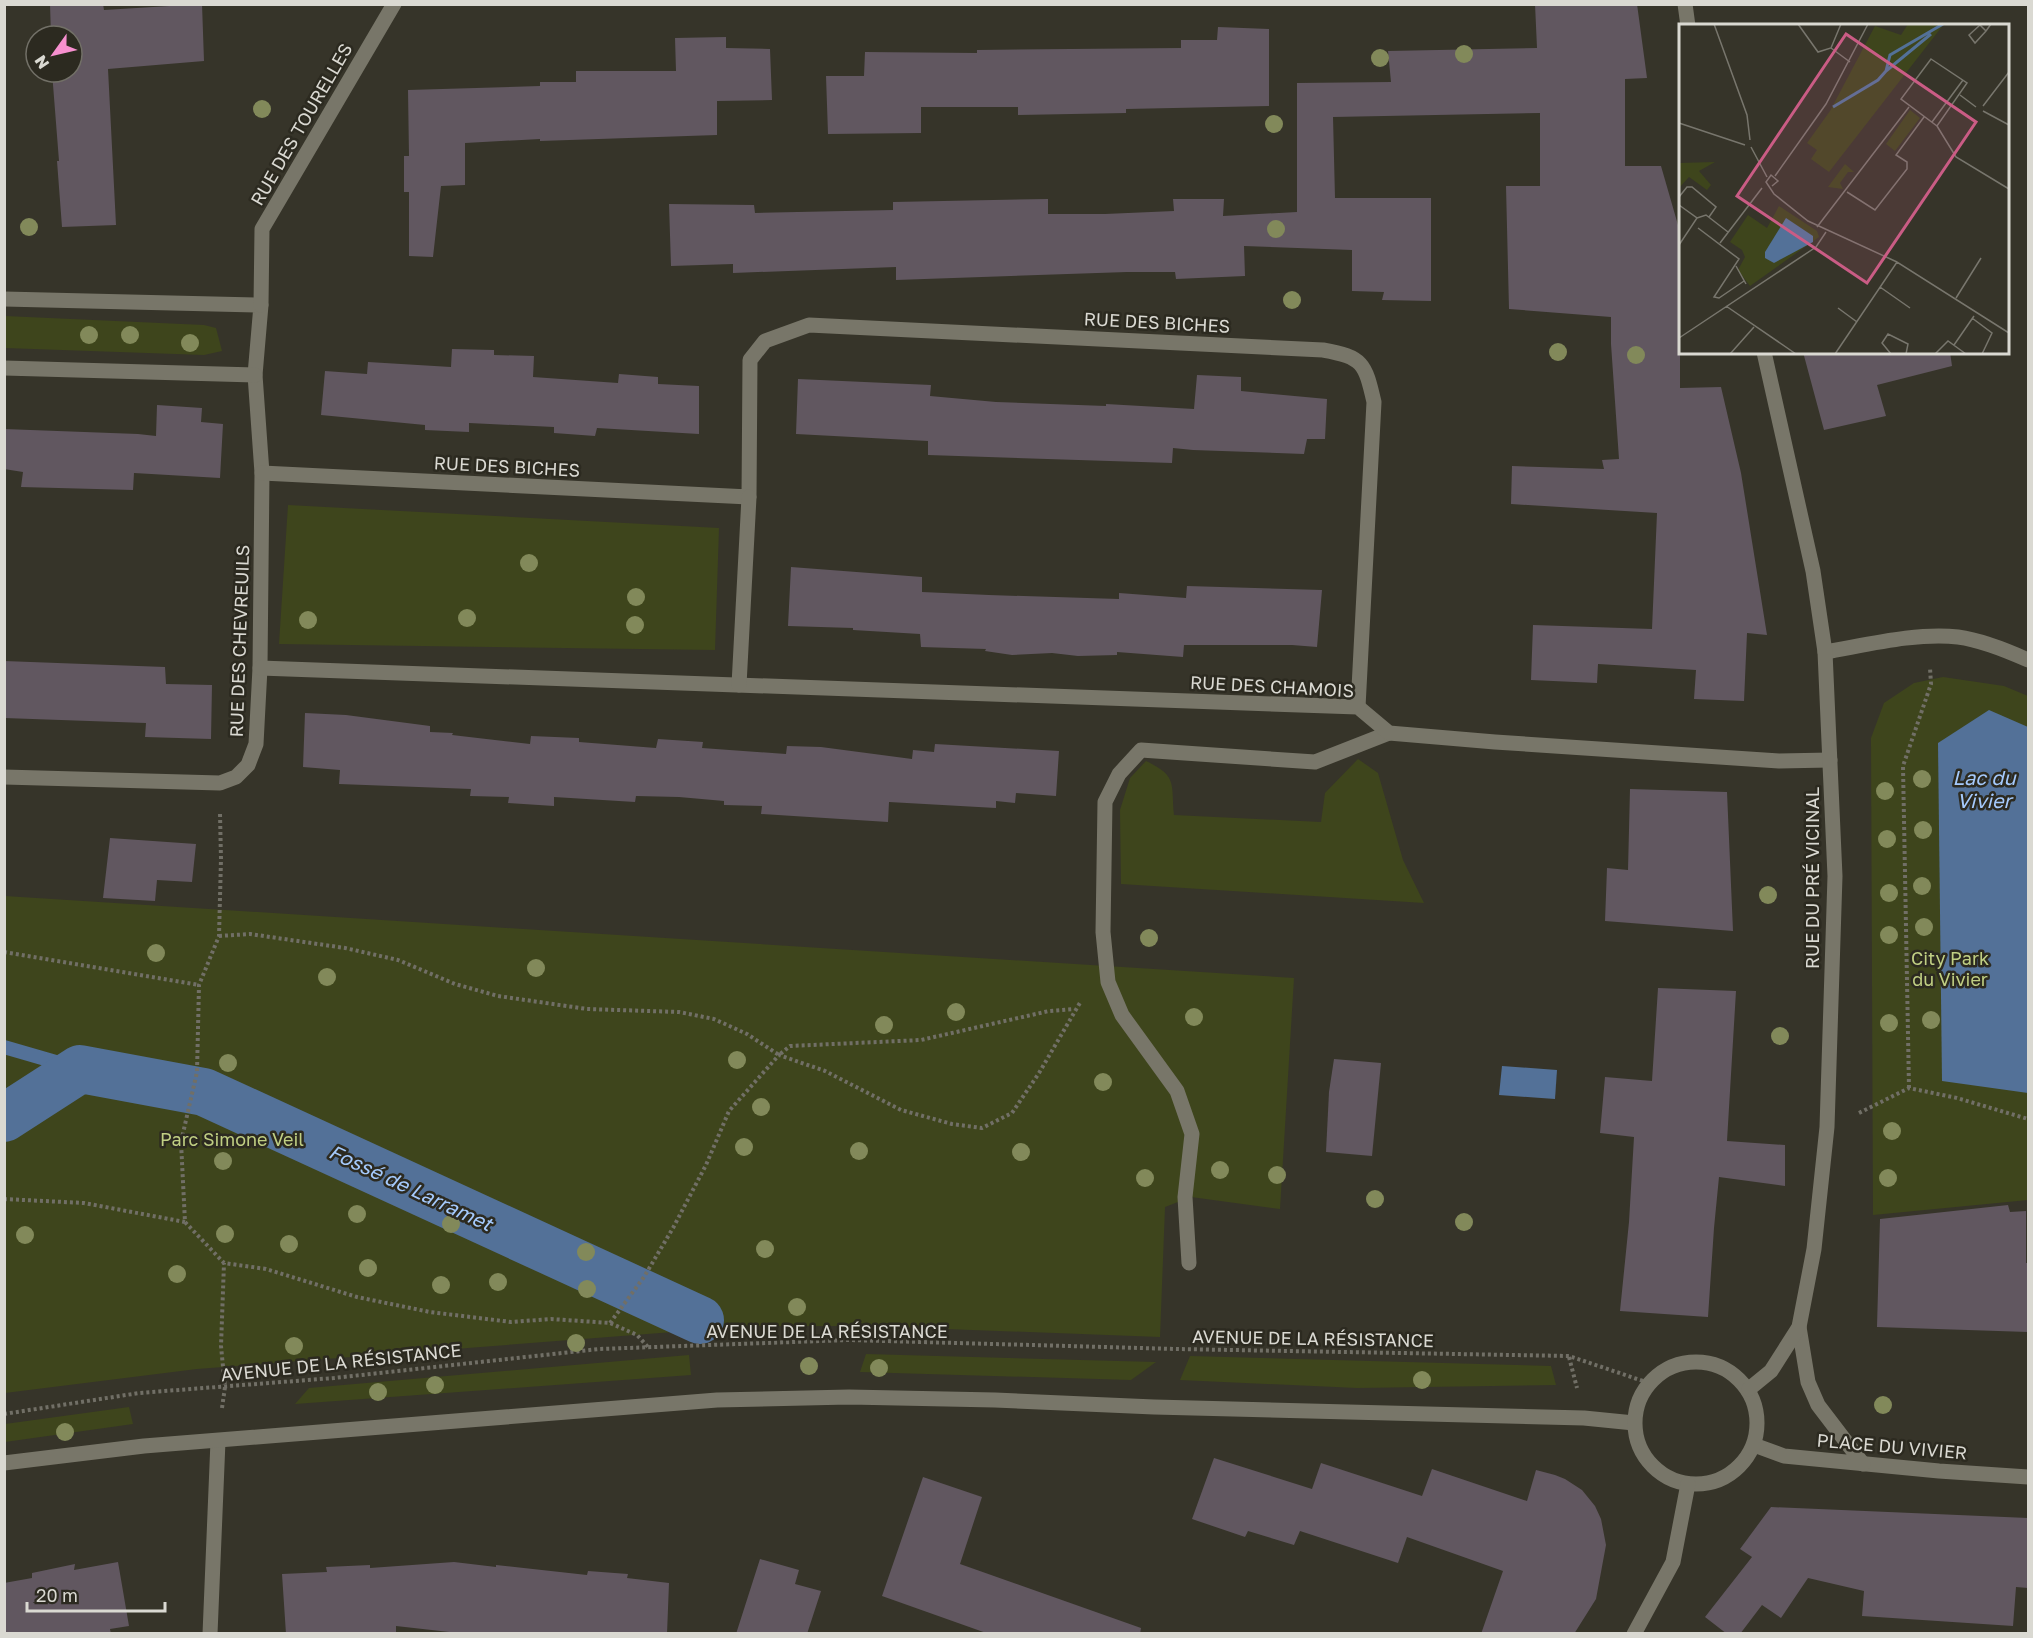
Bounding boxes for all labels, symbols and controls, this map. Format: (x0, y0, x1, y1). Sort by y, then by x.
north arrow (24, 24, 84, 84)
inset map (1679, 24, 2009, 354)
street label: RUE DES TOURELLES (246, 39, 356, 209)
text: N (30, 52, 53, 73)
street label: RUE DES BICHES (1083, 307, 1231, 337)
street label: RUE DES BICHES (433, 451, 581, 481)
street label: RUE DES CHEVREUILS (225, 544, 253, 738)
street label: RUE DES CHAMOIS (1189, 671, 1355, 701)
water label: Lac du Vivier (1952, 765, 2017, 812)
street label: RUE DU PRÉ VICINAL (1801, 787, 1823, 969)
park label: City Park du Vivier (1911, 947, 1989, 990)
park label: Parc Simone Veil (160, 1128, 304, 1150)
water label: Fossé de Larramet (326, 1139, 498, 1236)
street label: AVENUE DE LA RÉSISTANCE (706, 1320, 948, 1342)
street label: AVENUE DE LA RÉSISTANCE (1192, 1325, 1434, 1351)
street label: AVENUE DE LA RÉSISTANCE (220, 1338, 462, 1386)
street label: PLACE DU VIVIER (1816, 1428, 1968, 1464)
scale bar (27, 1575, 165, 1613)
text: 20 m (36, 1584, 78, 1606)

